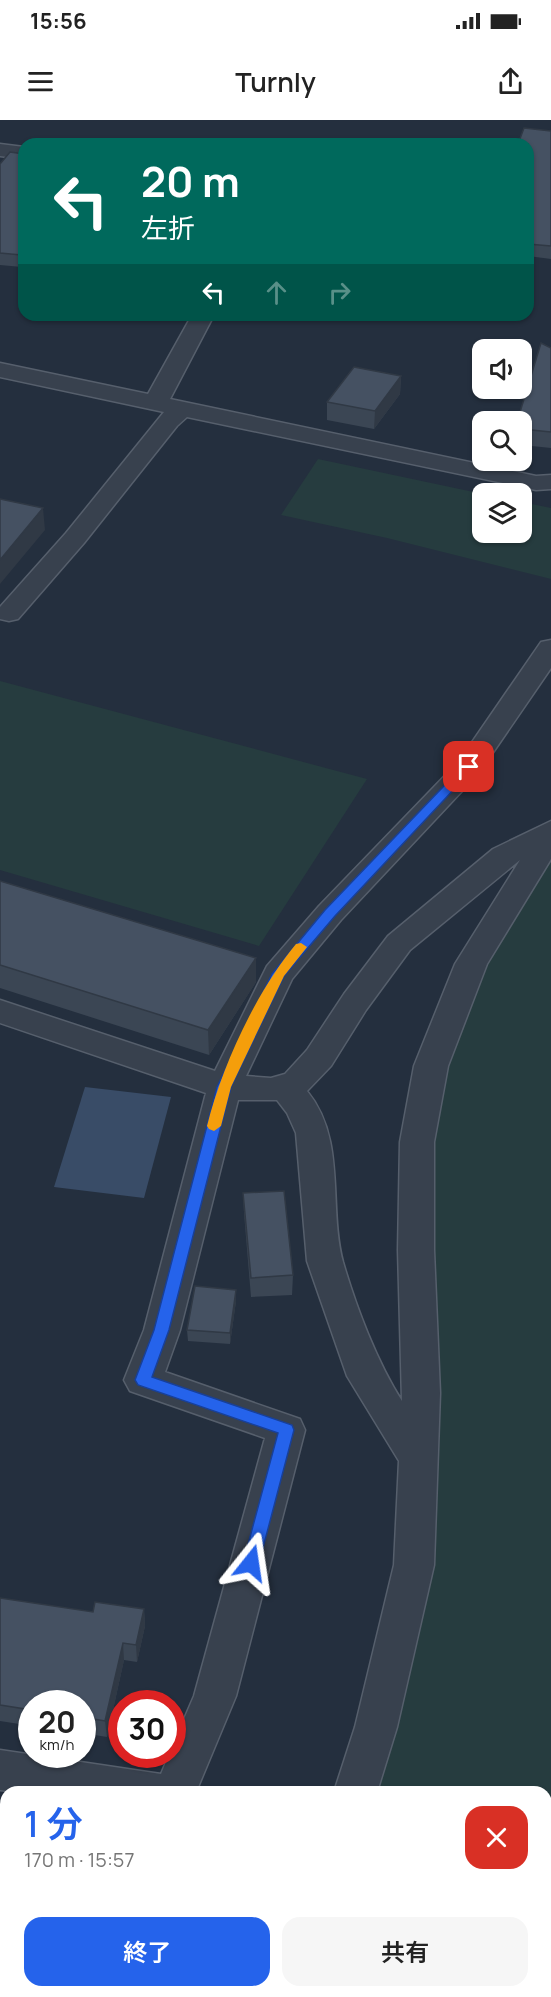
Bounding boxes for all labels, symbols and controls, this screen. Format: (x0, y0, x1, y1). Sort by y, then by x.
text: 15:56 (30, 6, 87, 36)
text: Turnly (235, 63, 316, 100)
icon: menu (24, 65, 57, 98)
icon: share (494, 65, 527, 98)
text: 20 m (141, 152, 240, 210)
icon: left (42, 162, 120, 240)
text: 左折 (141, 209, 195, 246)
icon: left (197, 276, 230, 309)
icon: ahead (260, 276, 293, 309)
icon: right (323, 276, 356, 309)
map controls (472, 339, 532, 543)
button: sound (472, 339, 532, 399)
button: search (472, 411, 532, 471)
button: layers (472, 483, 532, 543)
pin (443, 741, 494, 792)
icon: arrive (452, 750, 485, 783)
position arrow (219, 1531, 283, 1595)
speed limit sign: 30 (108, 1690, 186, 1768)
text: 20 (38, 1701, 76, 1742)
text: km/h (40, 1734, 74, 1755)
text: 1 分 (24, 1799, 82, 1848)
button: close (465, 1806, 528, 1869)
text: 170 m · 15:57 (24, 1846, 134, 1873)
button: 終了 (24, 1917, 270, 1986)
button: 共有 (282, 1917, 528, 1986)

